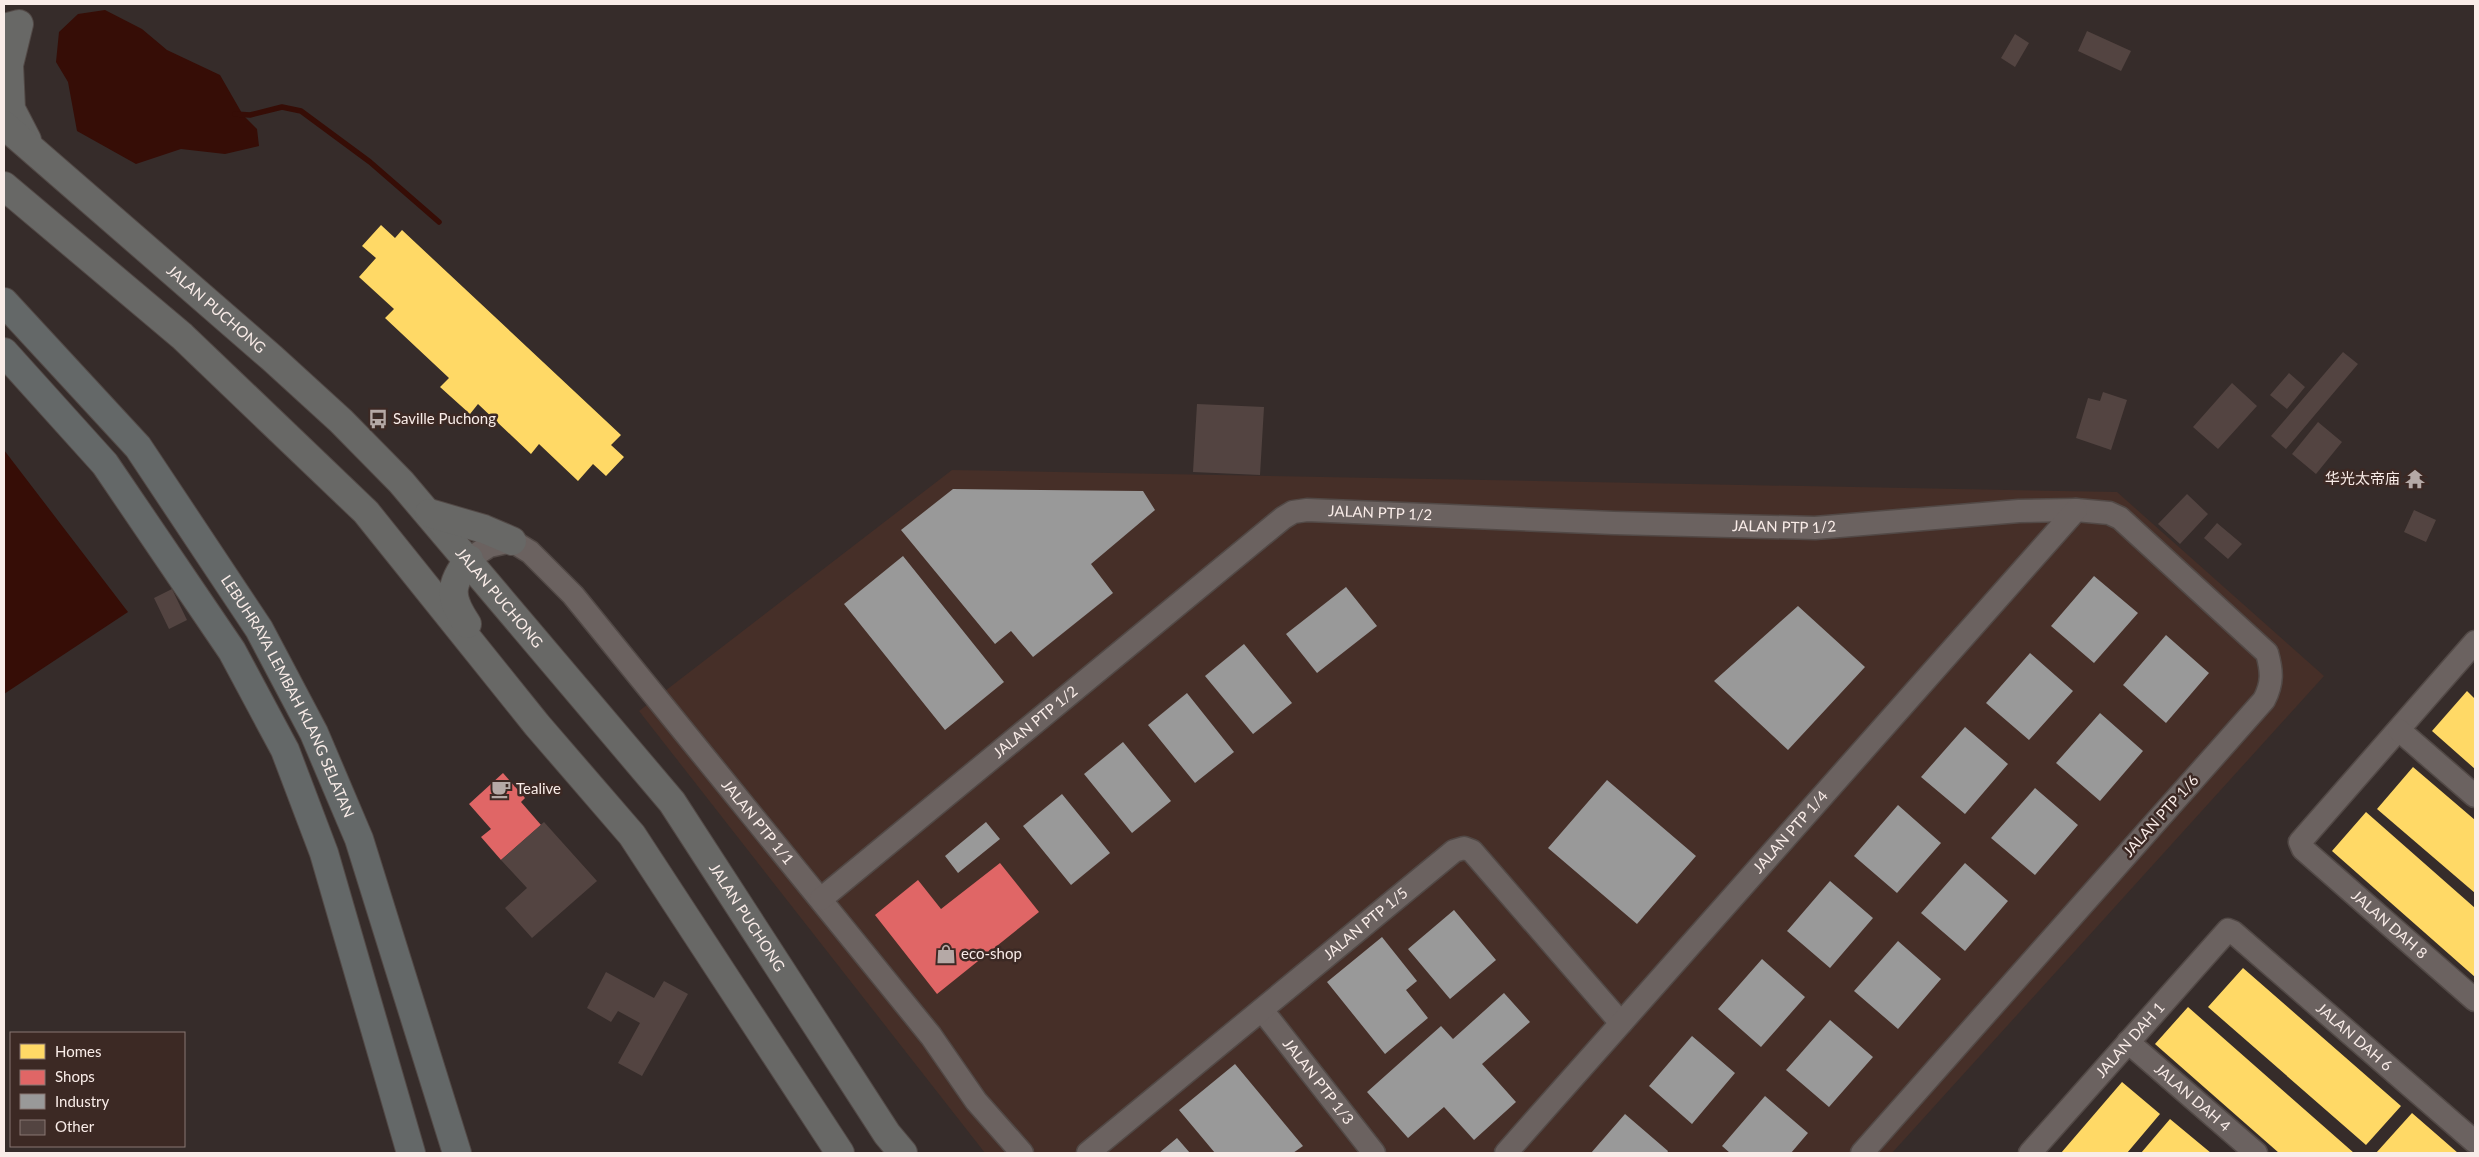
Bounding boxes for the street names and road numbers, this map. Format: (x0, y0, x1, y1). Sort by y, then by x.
street label: JALAN PUCHONG (163, 261, 270, 357)
street label: JALAN PTP 1/2 (1328, 501, 1433, 523)
street label: JALAN PTP 1/2 (1732, 516, 1837, 536)
street label: JALAN PUCHONG (452, 544, 547, 651)
street label: LEBUHRAYA LEMBAH KLANG SELATAN (218, 571, 359, 820)
street label: JALAN PTP 1/2 (989, 681, 1081, 761)
street label: JALAN PTP 1/6 (2119, 770, 2202, 860)
street label: JALAN PTP 1/1 (718, 776, 798, 868)
street label: JALAN PTP 1/4 (1749, 786, 1831, 876)
street label: JALAN PUCHONG (706, 859, 789, 974)
street label: JALAN PTP 1/5 (1319, 883, 1411, 963)
street label: JALAN DAH 8 (2348, 886, 2431, 962)
street label: JALAN DAH 1 (2091, 998, 2168, 1081)
street label: JALAN DAH 6 (2313, 999, 2397, 1074)
street label: JALAN PTP 1/3 (1280, 1035, 1358, 1128)
street label: JALAN DAH 4 (2151, 1059, 2235, 1135)

